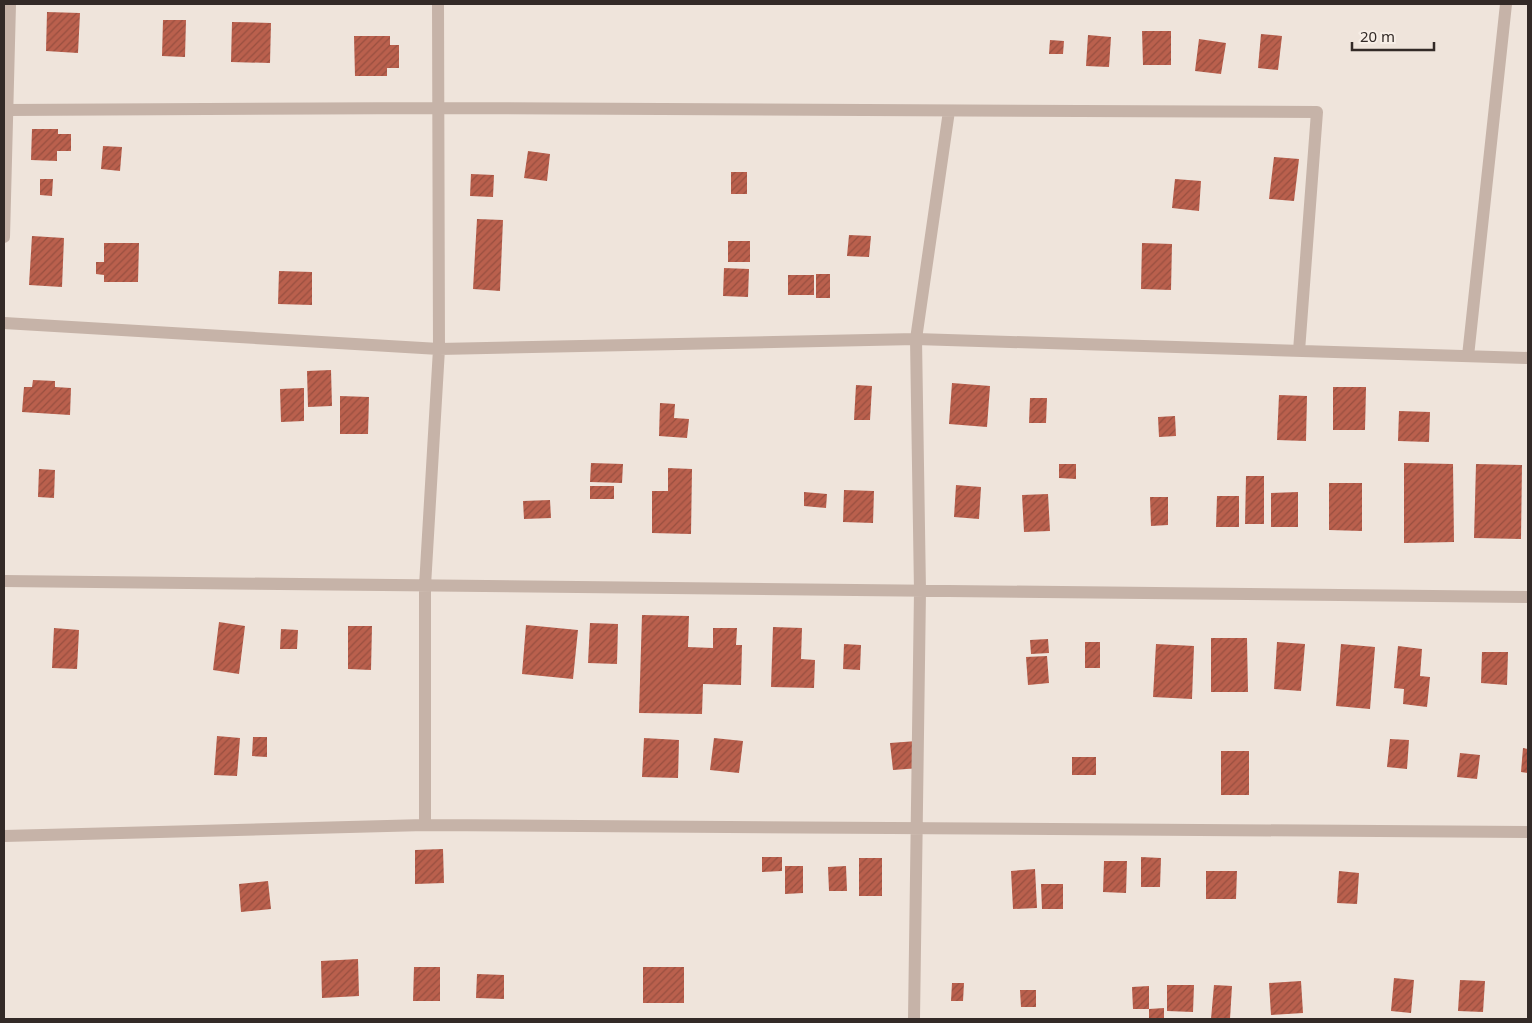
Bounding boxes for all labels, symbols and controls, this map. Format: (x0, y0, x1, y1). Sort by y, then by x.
scale bar (1352, 20, 1434, 52)
text: 20 m (1360, 26, 1395, 46)

